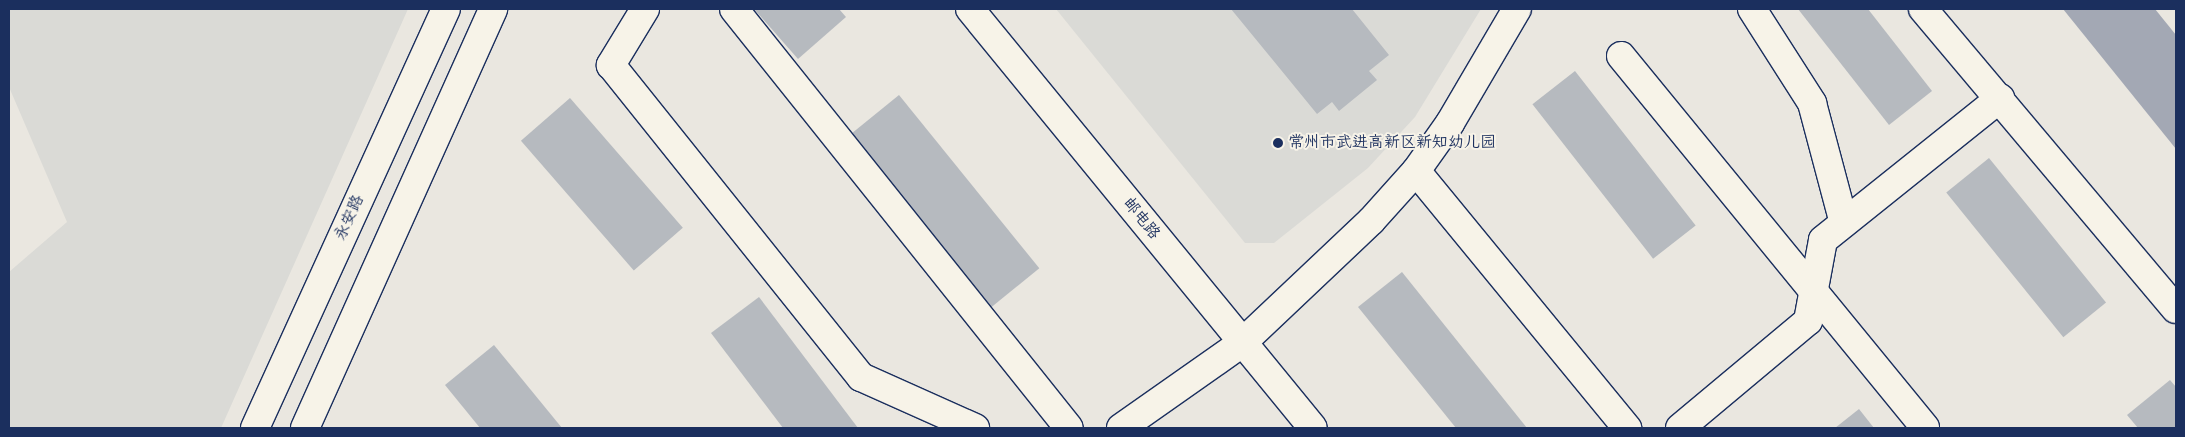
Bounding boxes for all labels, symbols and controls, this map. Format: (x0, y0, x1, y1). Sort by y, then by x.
place label: 常州市武进高新区新知幼儿园 (1288, 133, 1496, 153)
marker: 常州市武进高新区新知幼儿园 (1272, 137, 1284, 149)
street label: 永安路 (331, 192, 369, 244)
street label: 邮电路 (1118, 194, 1164, 244)

